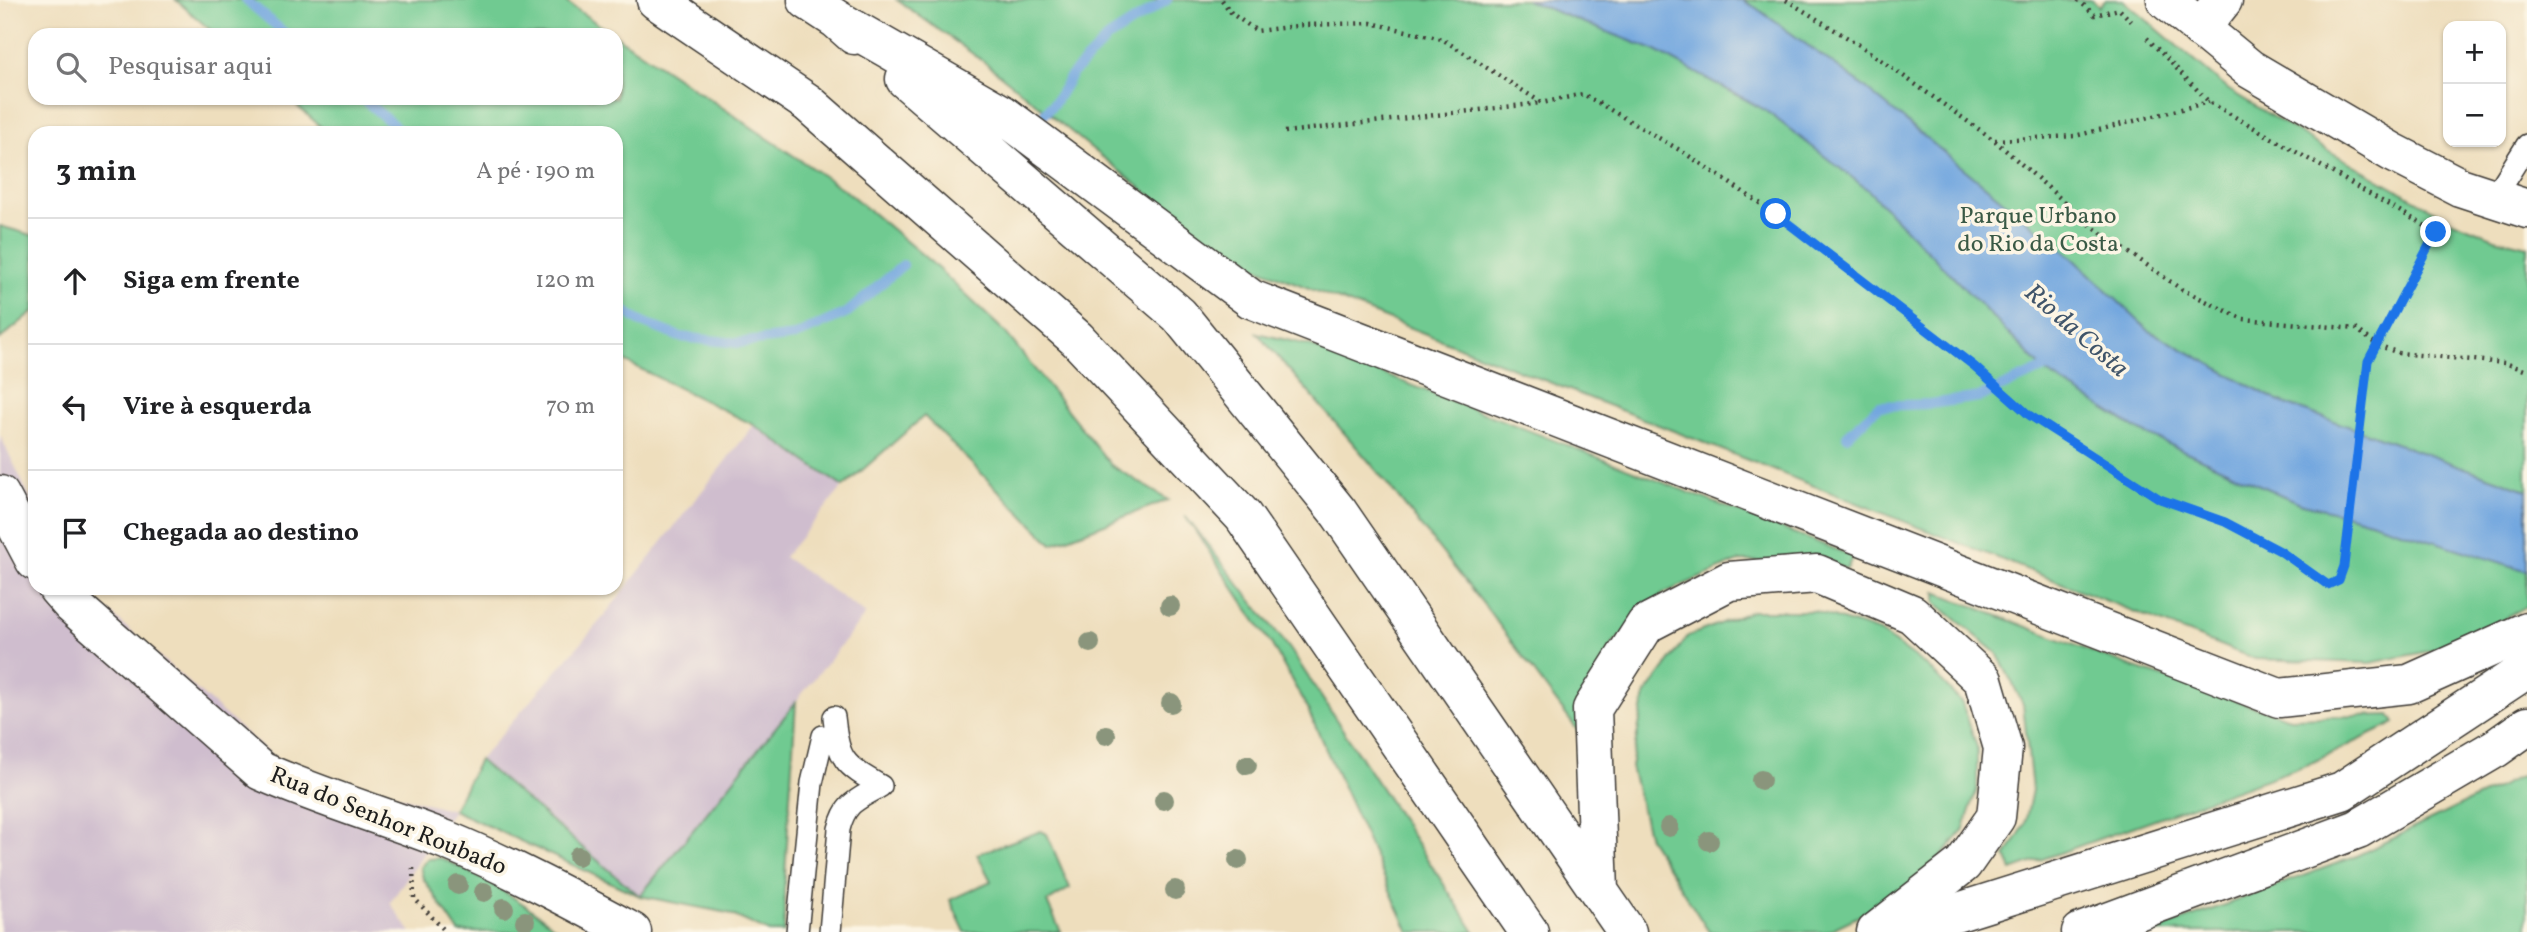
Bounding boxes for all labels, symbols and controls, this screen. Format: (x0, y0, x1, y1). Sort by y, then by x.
map controls (2443, 21, 2506, 147)
button: + (2443, 21, 2506, 84)
search box (28, 28, 623, 105)
icon: search (52, 48, 90, 86)
text: Pesquisar aqui (108, 49, 273, 85)
button: − (2443, 84, 2506, 147)
text: 3 min (56, 151, 137, 193)
text: A pé · 190 m (476, 156, 595, 188)
route start (1760, 198, 1791, 229)
park label: Parque Urbano do Rio da Costa (1957, 200, 2119, 262)
route end (2420, 216, 2451, 247)
icon: ahead (56, 262, 94, 300)
text: Siga em frente (123, 263, 300, 299)
text: 120 m (535, 265, 595, 297)
water label: Rio da Costa (2016, 276, 2136, 386)
icon: left (56, 388, 94, 426)
text: Vire à esquerda (123, 389, 312, 425)
text: 70 m (546, 391, 595, 423)
icon: arrive (56, 514, 94, 552)
text: Chegada ao destino (123, 515, 359, 551)
street label: Rua do Senhor Roubado (265, 759, 511, 885)

